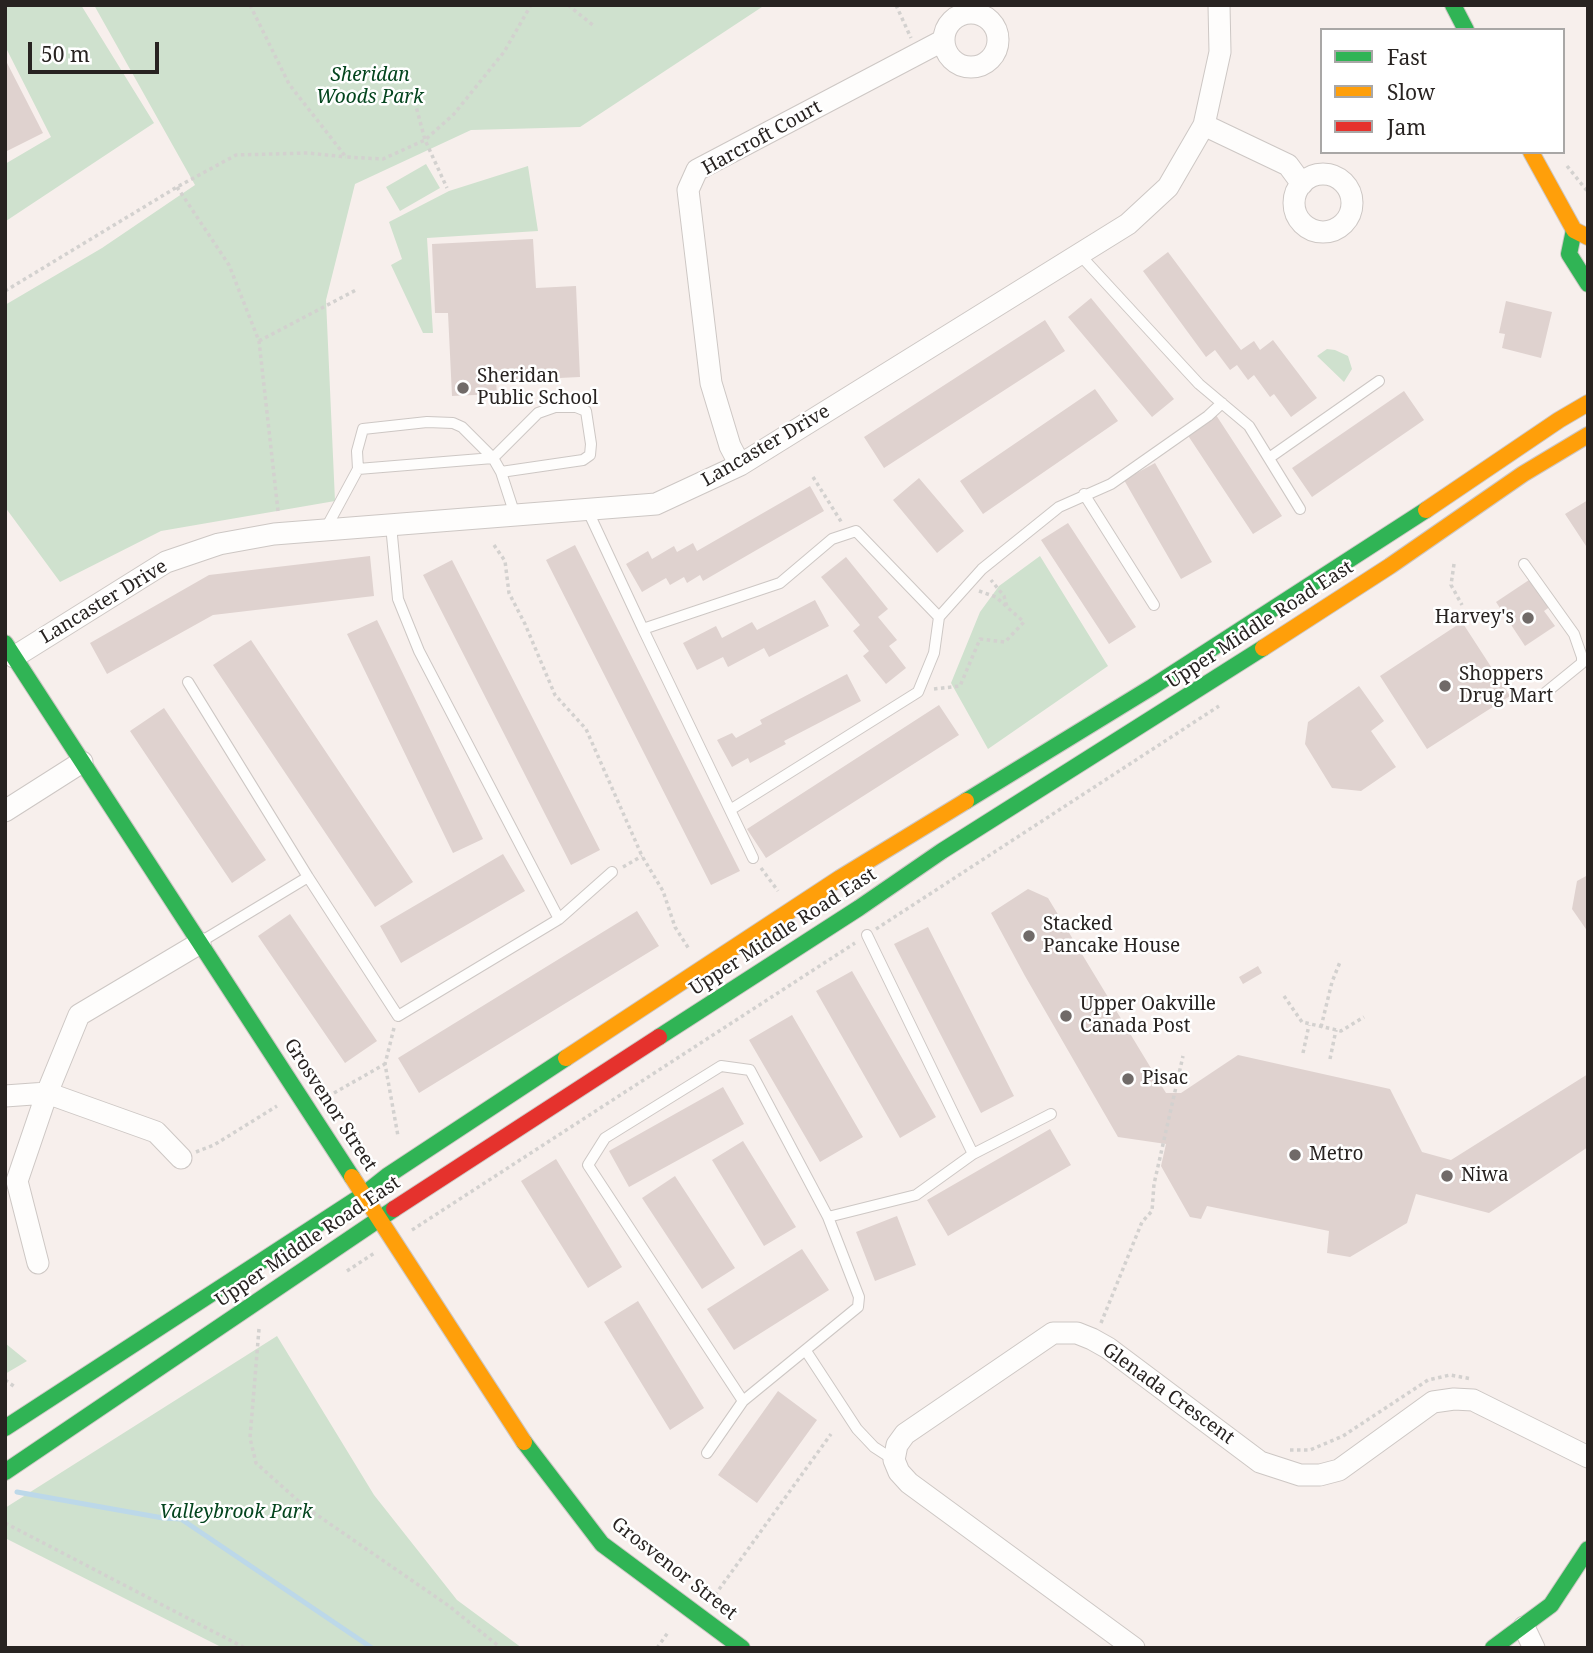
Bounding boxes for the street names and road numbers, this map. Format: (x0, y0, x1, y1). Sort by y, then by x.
street label: Harcroft Court (698, 96, 826, 180)
street label: Lancaster Drive (698, 400, 834, 492)
street label: Lancaster Drive (36, 555, 172, 649)
street label: Upper Middle Road East (1162, 556, 1358, 694)
street label: Upper Middle Road East (685, 863, 881, 1001)
street label: Grosvenor Street (279, 1035, 381, 1175)
street label: Upper Middle Road East (211, 1172, 405, 1312)
street label: Glenada Crescent (1098, 1338, 1238, 1450)
street label: Grosvenor Street (607, 1513, 741, 1625)

